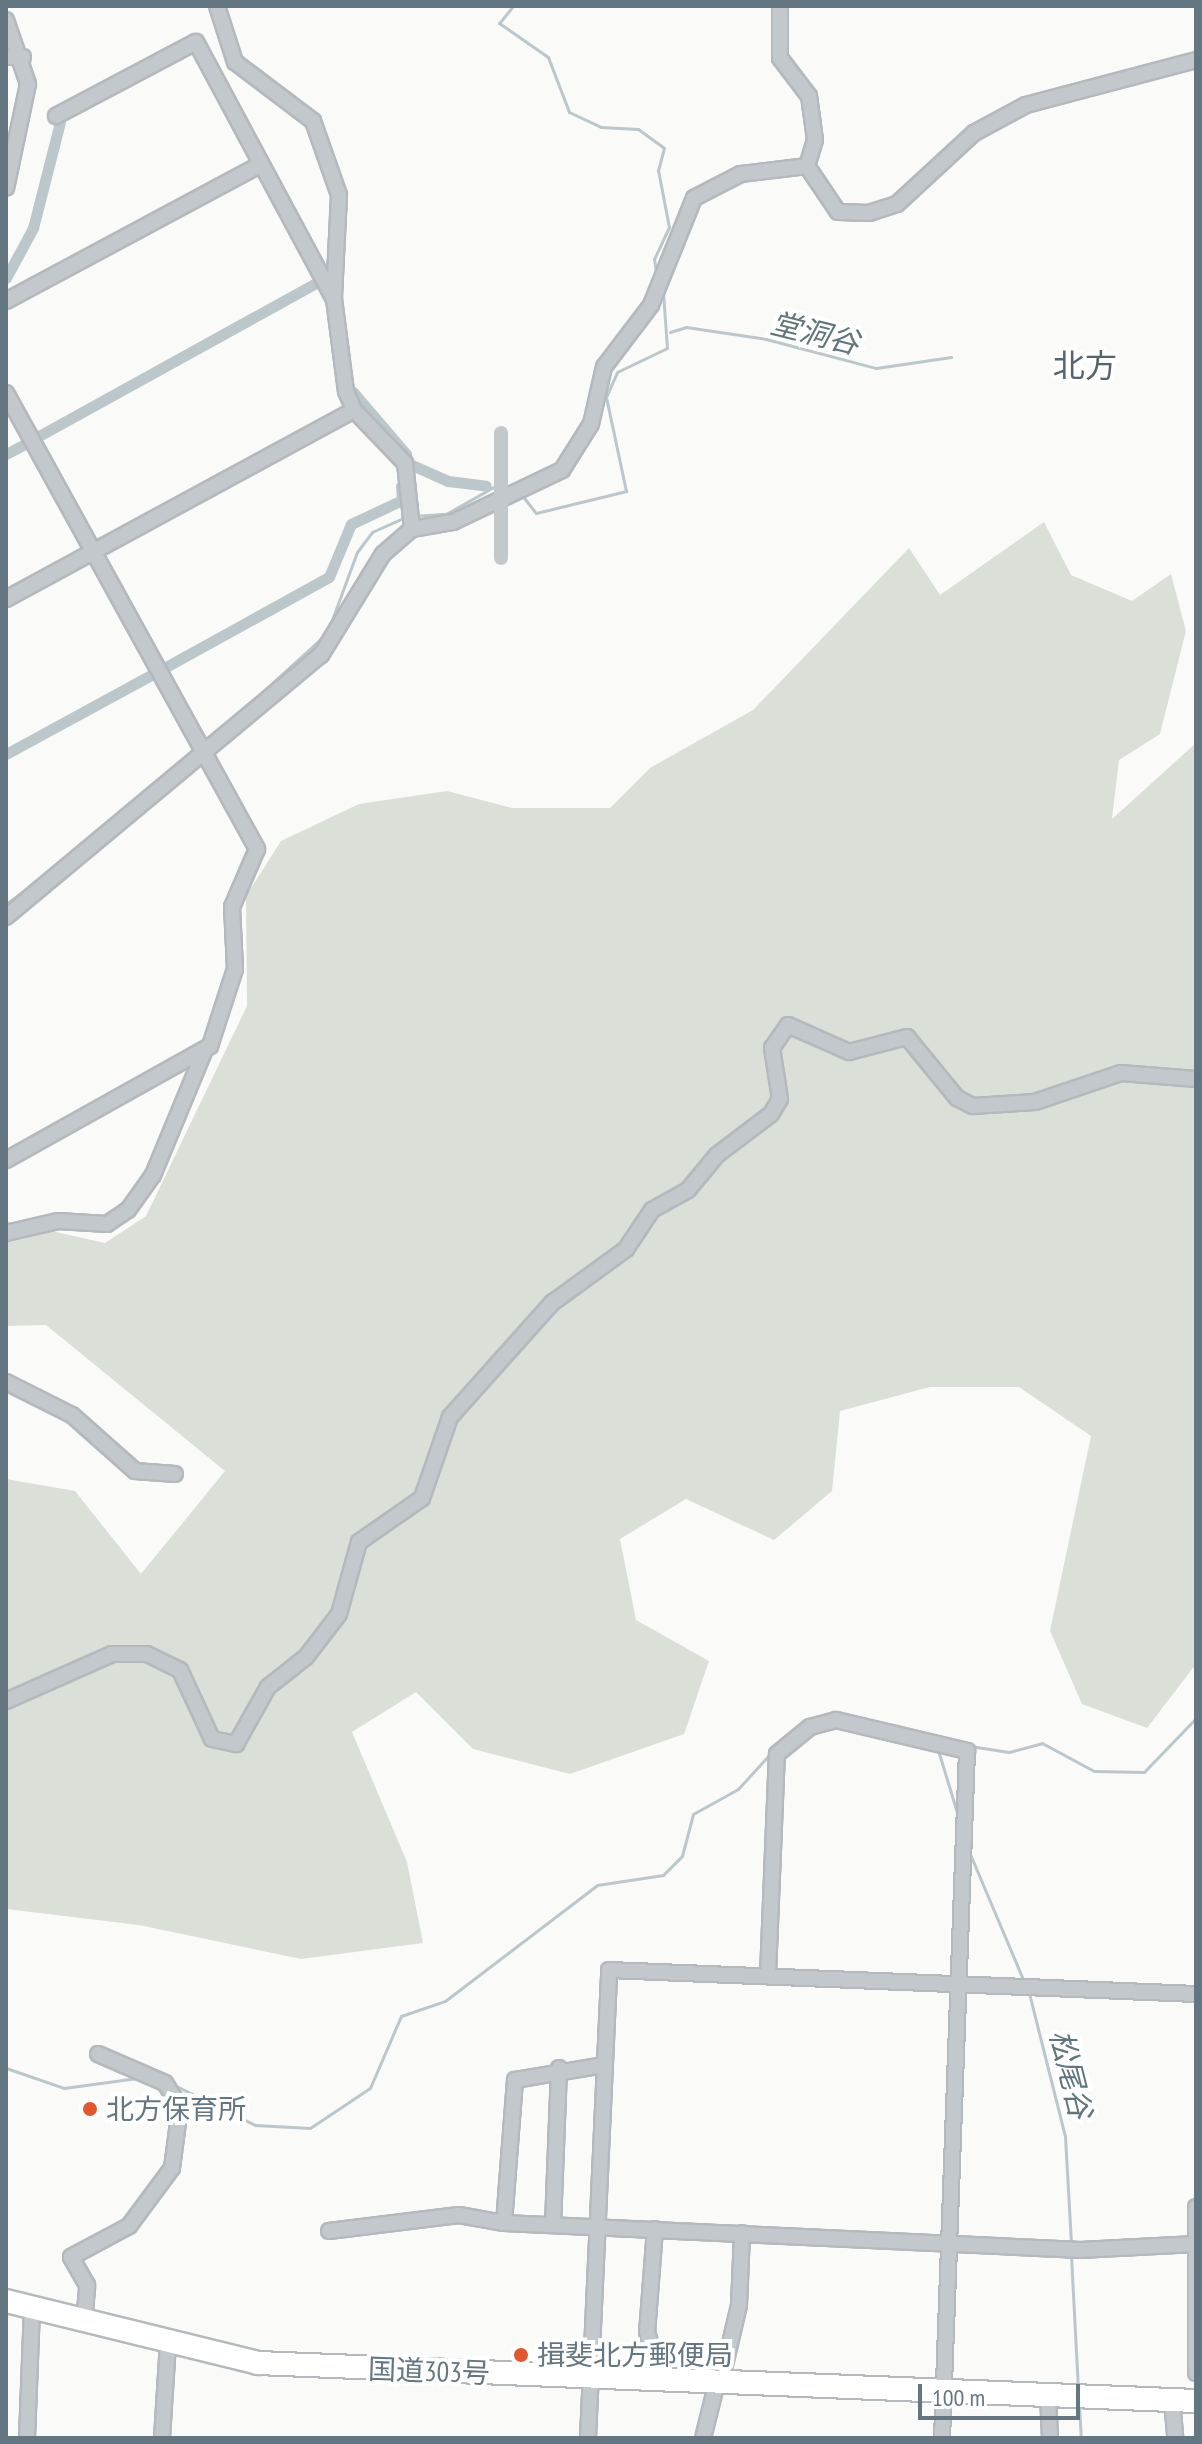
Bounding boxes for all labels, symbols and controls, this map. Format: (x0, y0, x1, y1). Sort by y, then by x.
water label: 堂洞谷 (767, 305, 863, 361)
district label: 北方 (1053, 346, 1117, 384)
water label: 松尾谷 (1043, 2026, 1099, 2122)
place label: 北方保育所 (106, 2092, 246, 2126)
marker: 北方保育所 (81, 2100, 99, 2118)
place label: 揖斐北方郵便局 (537, 2338, 733, 2372)
marker: 揖斐北方郵便局 (512, 2346, 530, 2364)
street label: 国道303号 (368, 2352, 490, 2390)
scale bar (922, 2368, 1084, 2418)
text: 100 m (932, 2382, 985, 2413)

